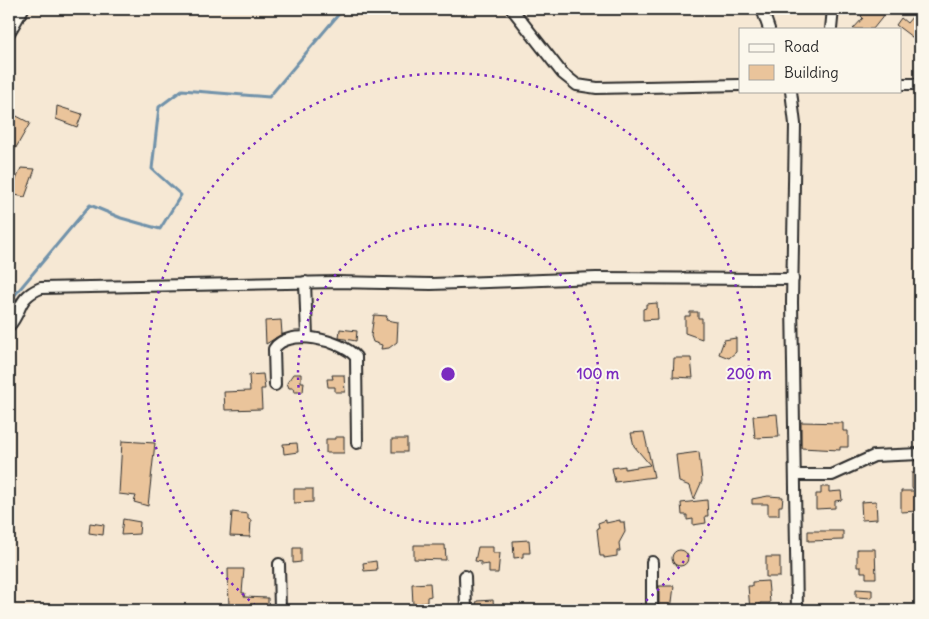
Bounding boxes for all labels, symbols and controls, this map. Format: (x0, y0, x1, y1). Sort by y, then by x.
legend (739, 28, 902, 92)
text: Road (784, 37, 819, 56)
text: Building (784, 63, 839, 82)
text: 100 m (577, 364, 619, 383)
text: 200 m (727, 364, 771, 383)
centre of rings (439, 365, 457, 383)

